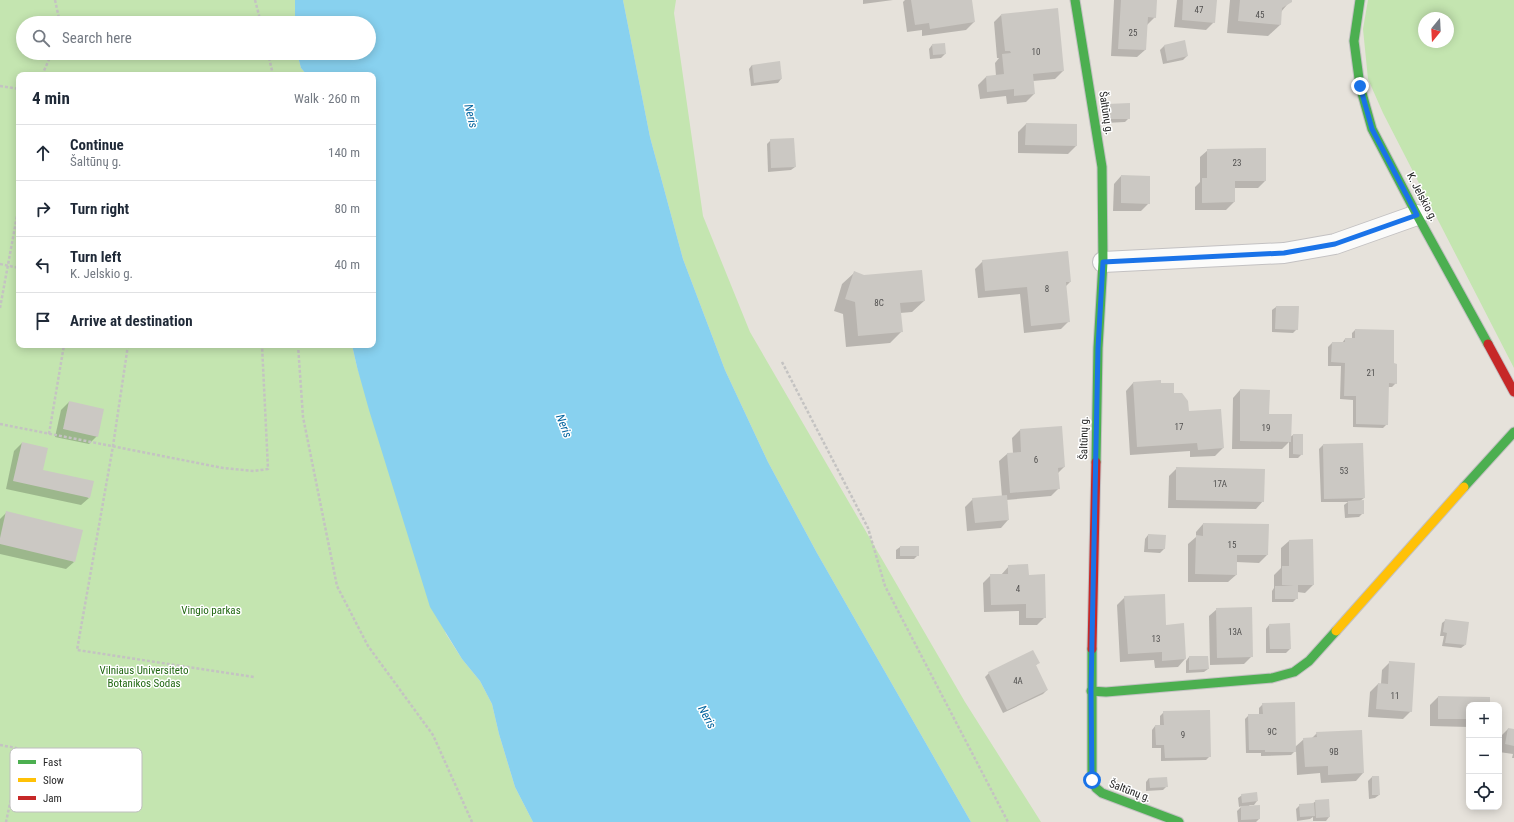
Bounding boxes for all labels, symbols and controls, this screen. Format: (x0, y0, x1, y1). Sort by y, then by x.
house number: 47 (1195, 5, 1204, 15)
house number: 45 (1256, 10, 1265, 20)
north arrow (1418, 12, 1454, 48)
search box (16, 16, 376, 60)
icon: search (30, 27, 52, 49)
house number: 25 (1129, 28, 1138, 38)
text: Search here (62, 29, 132, 47)
house number: 10 (1032, 47, 1040, 57)
route end (1351, 77, 1369, 95)
text: 4 min (32, 88, 70, 108)
street label: Šaltūnų g. (1096, 90, 1116, 136)
text: Walk · 260 m (294, 91, 360, 106)
water label: Neris (461, 103, 481, 129)
text: Continue (70, 136, 124, 154)
icon: ahead (32, 142, 54, 164)
text: 140 m (328, 145, 360, 160)
text: Šaltūnų g. (70, 154, 122, 169)
house number: 23 (1233, 158, 1241, 168)
street label: K. Jelskio g. (1404, 170, 1440, 224)
icon: right (32, 198, 54, 220)
text: Turn right (70, 200, 129, 218)
text: 80 m (334, 201, 360, 216)
text: Turn left (70, 248, 121, 266)
icon: left (32, 254, 54, 276)
text: 40 m (334, 257, 360, 272)
text: K. Jelskio g. (70, 266, 133, 281)
house number: 8 (1045, 284, 1049, 294)
house number: 8C (874, 298, 884, 308)
icon: arrive (32, 310, 54, 332)
text: Arrive at destination (70, 312, 193, 330)
house number: 21 (1367, 368, 1375, 378)
water label: Neris (553, 412, 575, 440)
street label: Šaltūnų g. (1077, 416, 1091, 460)
house number: 17 (1175, 422, 1184, 432)
house number: 19 (1262, 423, 1270, 433)
house number: 6 (1034, 455, 1038, 465)
house number: 53 (1340, 466, 1348, 476)
house number: 17A (1213, 479, 1227, 489)
house number: 15 (1228, 540, 1237, 550)
house number: 4 (1016, 584, 1021, 594)
park label: Vingio parkas (181, 604, 241, 617)
house number: 13A (1228, 627, 1242, 637)
house number: 13 (1152, 634, 1160, 644)
park label: Vilniaus Universiteto Botanikos Sodas (100, 664, 189, 690)
house number: 4A (1013, 676, 1023, 686)
house number: 11 (1391, 691, 1399, 701)
map controls (1466, 702, 1502, 810)
button: + (1466, 702, 1502, 738)
water label: Neris (695, 703, 719, 731)
house number: 9C (1267, 727, 1277, 737)
house number: 9 (1181, 730, 1185, 740)
button: − (1466, 738, 1502, 774)
house number: 9B (1329, 747, 1339, 757)
legend (10, 748, 142, 812)
text: Fast (43, 756, 62, 769)
route start (1083, 771, 1101, 789)
text: Slow (43, 774, 64, 787)
button: locate (1466, 774, 1502, 810)
street label: Šaltūnų g. (1107, 777, 1153, 805)
text: Jam (43, 792, 62, 805)

